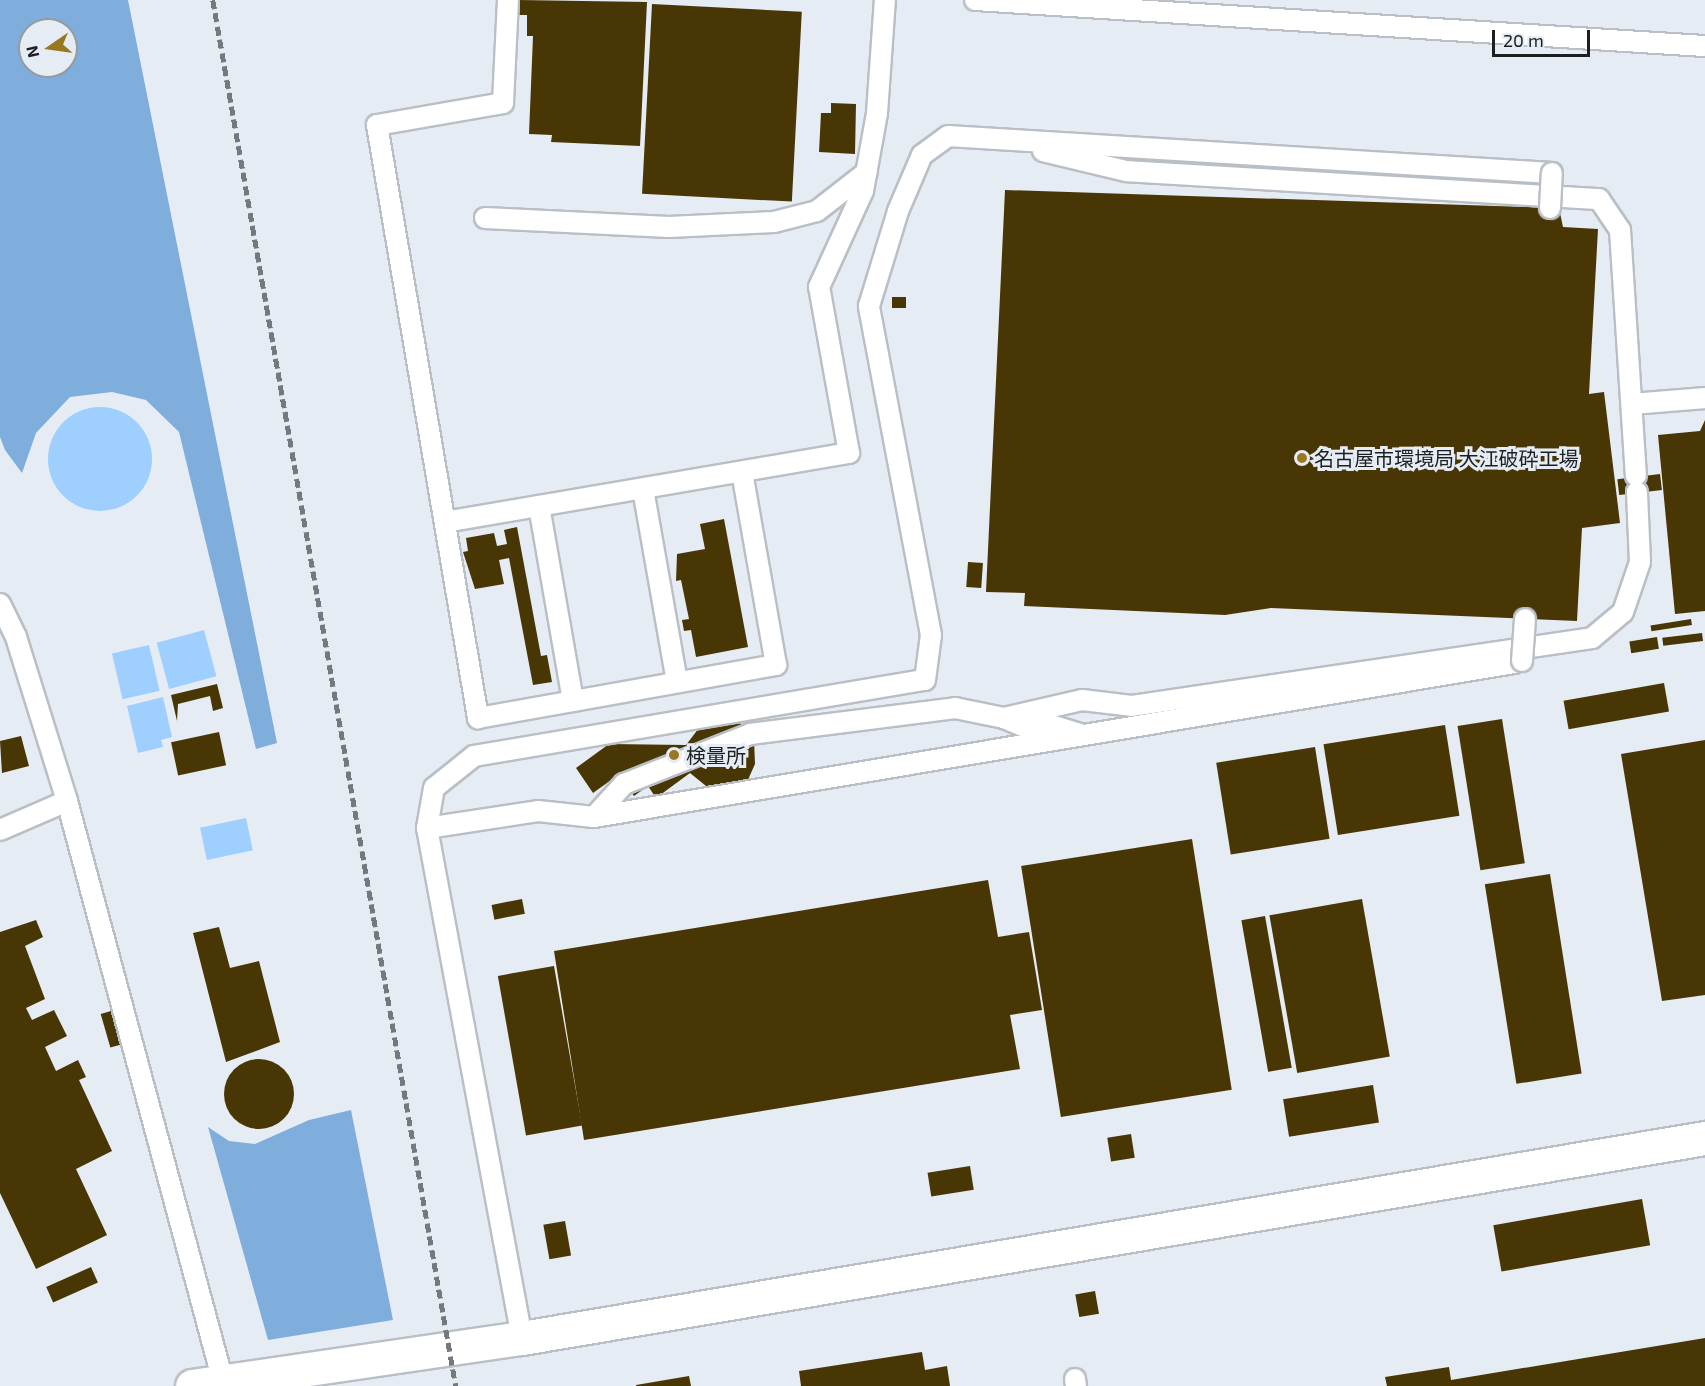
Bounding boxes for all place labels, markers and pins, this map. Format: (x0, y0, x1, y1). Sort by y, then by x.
place label: 名古屋市環境局 大江破砕工場 (1314, 446, 1578, 470)
marker: 名古屋市環境局 大江破砕工場 (1295, 451, 1309, 465)
place label: 検量所 (686, 743, 746, 767)
marker: 検量所 (667, 748, 681, 762)

